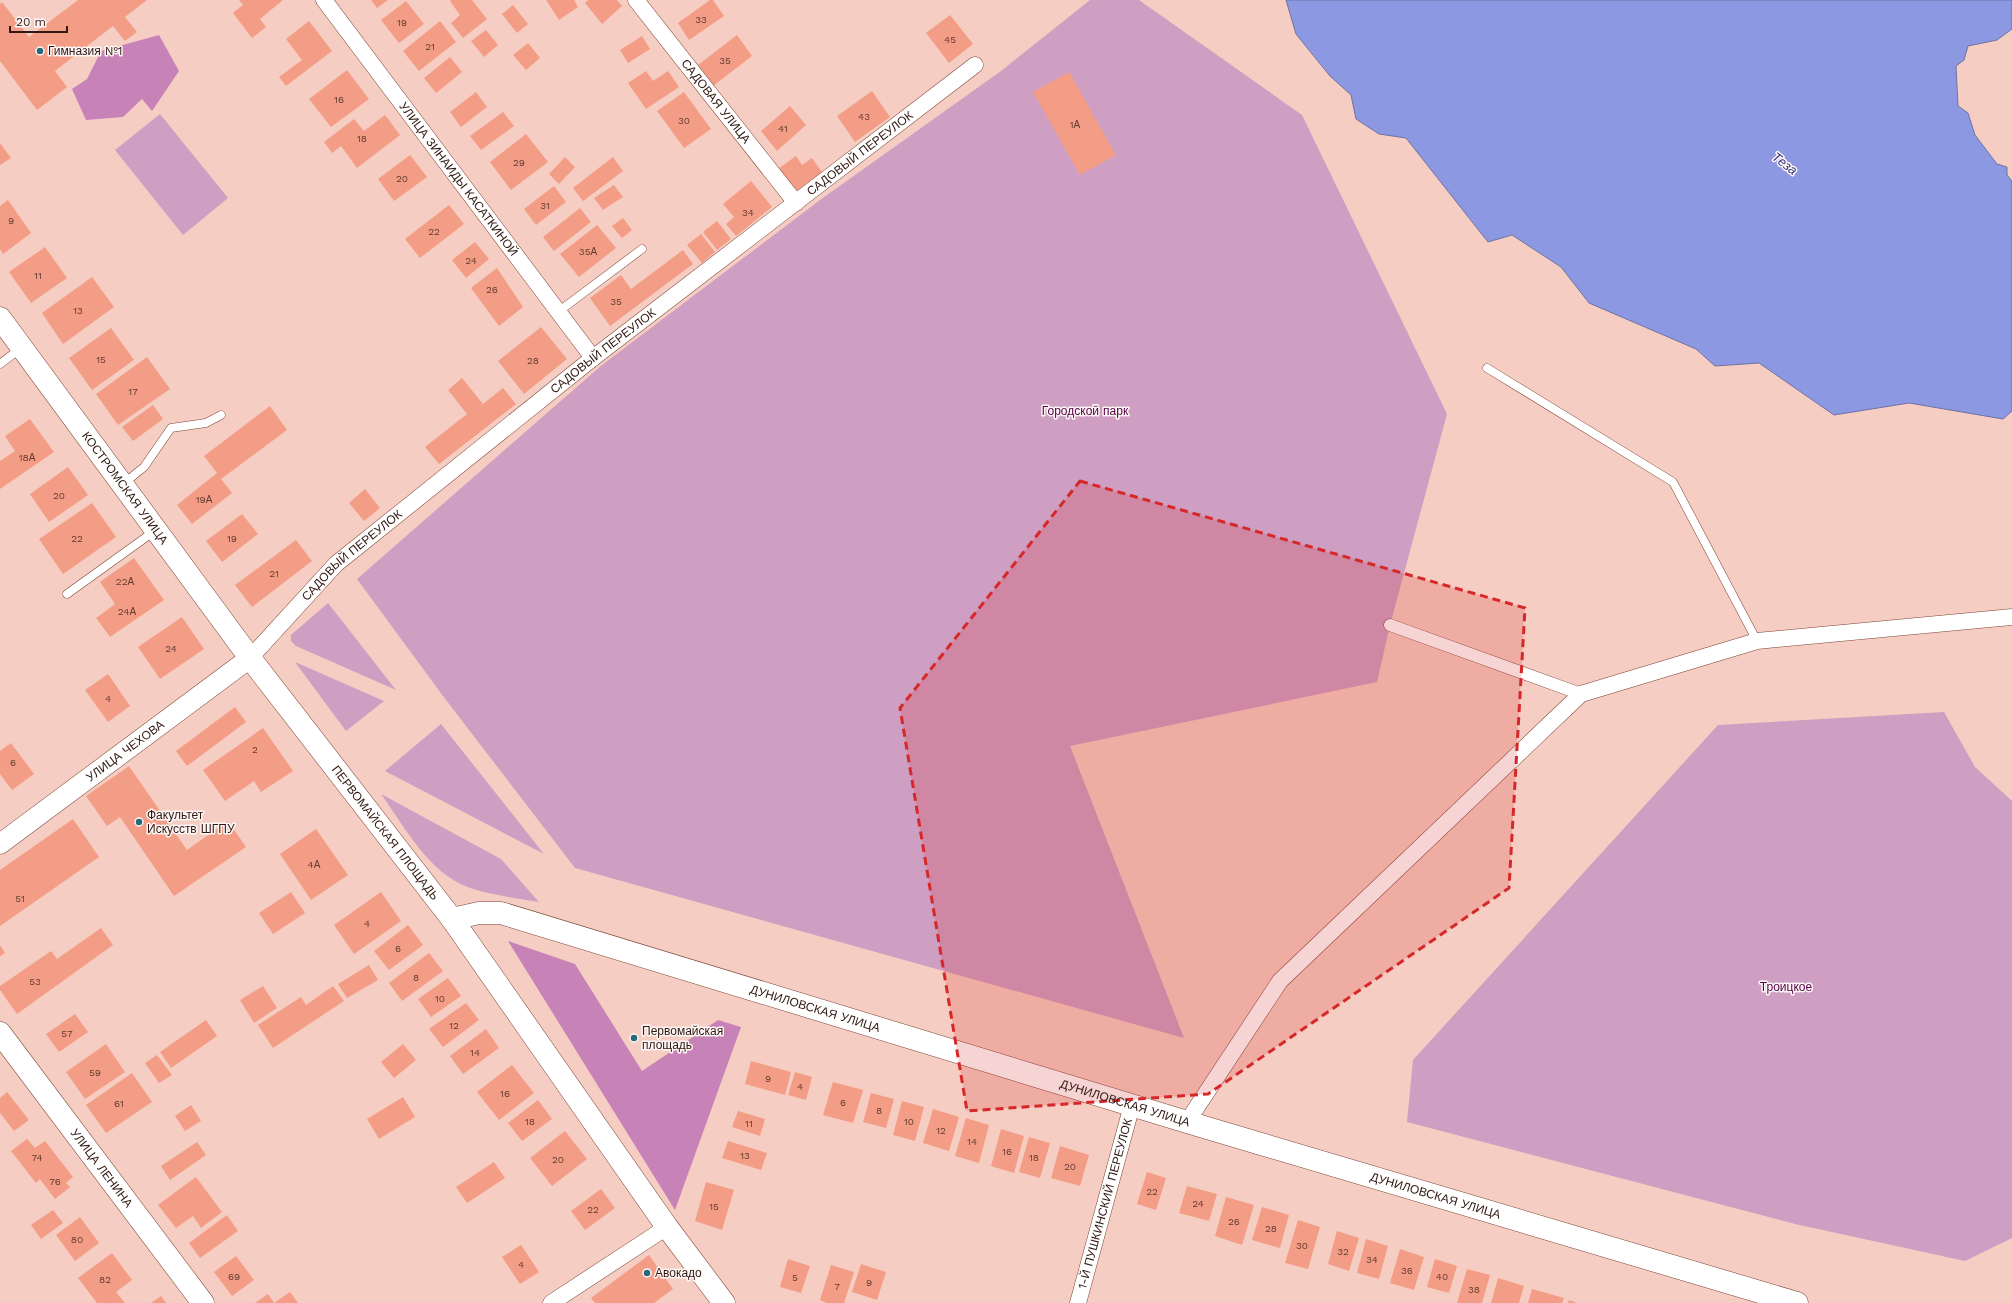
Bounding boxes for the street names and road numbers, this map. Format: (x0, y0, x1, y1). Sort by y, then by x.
street label: САДОВАЯ УЛИЦА (678, 56, 753, 146)
street label: УЛИЦА ЗИНАИДЫ КАСАТКИНОЙ (396, 99, 522, 259)
street label: САДОВЫЙ ПЕРЕУЛОК (804, 108, 916, 198)
street label: САДОВЫЙ ПЕРЕУЛОК (548, 306, 658, 396)
street label: КОСТРОМСКАЯ УЛИЦА (79, 429, 171, 547)
street label: САДОВЫЙ ПЕРЕУЛОК (299, 507, 405, 604)
street label: УЛИЦА ЧЕХОВА (84, 717, 167, 784)
street label: ПЕРВОМАЙСКАЯ ПЛОЩАДЬ (329, 763, 442, 903)
street label: ДУНИЛОВСКАЯ УЛИЦА (748, 982, 882, 1035)
street label: ДУНИЛОВСКАЯ УЛИЦА (1058, 1077, 1192, 1130)
street label: 1-Й ПУШКИНСКИЙ ПЕРЕУЛОК (1075, 1117, 1135, 1290)
street label: УЛИЦА ЛЕНИНА (68, 1126, 136, 1210)
street label: ДУНИЛОВСКАЯ УЛИЦА (1369, 1170, 1502, 1222)

